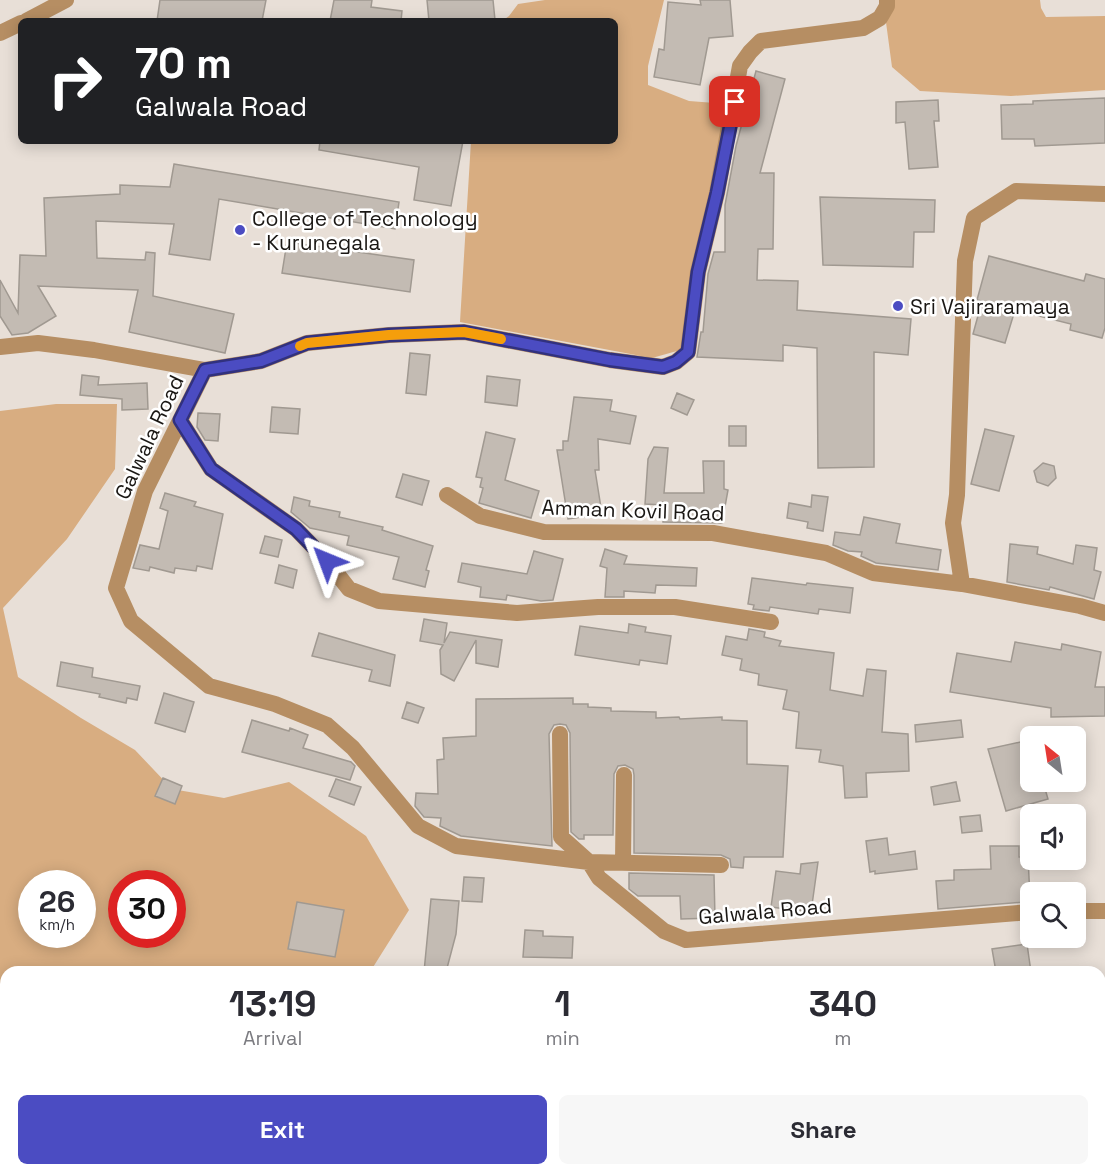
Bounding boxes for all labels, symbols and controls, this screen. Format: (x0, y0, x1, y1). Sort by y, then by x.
text: 70 m (135, 37, 232, 90)
icon: right (36, 42, 114, 120)
pin (709, 76, 760, 127)
icon: arrive (718, 85, 751, 118)
text: Galwala Road (135, 89, 307, 124)
place label: College of Technology - Kurunegala (252, 205, 478, 256)
marker: College of Technology - Kurunegala (233, 223, 247, 237)
place label: Sri Vajiraramaya (910, 293, 1070, 320)
marker: Sri Vajiraramaya (891, 299, 905, 313)
street label: Galwala Road (108, 371, 190, 503)
street label: Amman Kovil Road (541, 493, 725, 527)
position arrow (295, 529, 359, 593)
north arrow (1020, 726, 1086, 792)
map controls (1020, 726, 1086, 948)
button: sound (1020, 804, 1086, 870)
speed limit sign: 30 (108, 870, 186, 948)
text: 26 (39, 882, 75, 921)
button: search (1020, 882, 1086, 948)
street label: Galwala Road (697, 892, 833, 930)
text: km/h (39, 915, 75, 934)
text: 13:19 (229, 981, 316, 1027)
text: 1 (555, 981, 571, 1027)
text: 340 (809, 981, 877, 1027)
text: Arrival (243, 1025, 302, 1051)
text: min (545, 1025, 580, 1051)
text: m (834, 1025, 852, 1051)
button: Exit (18, 1095, 547, 1164)
button: Share (559, 1095, 1088, 1164)

